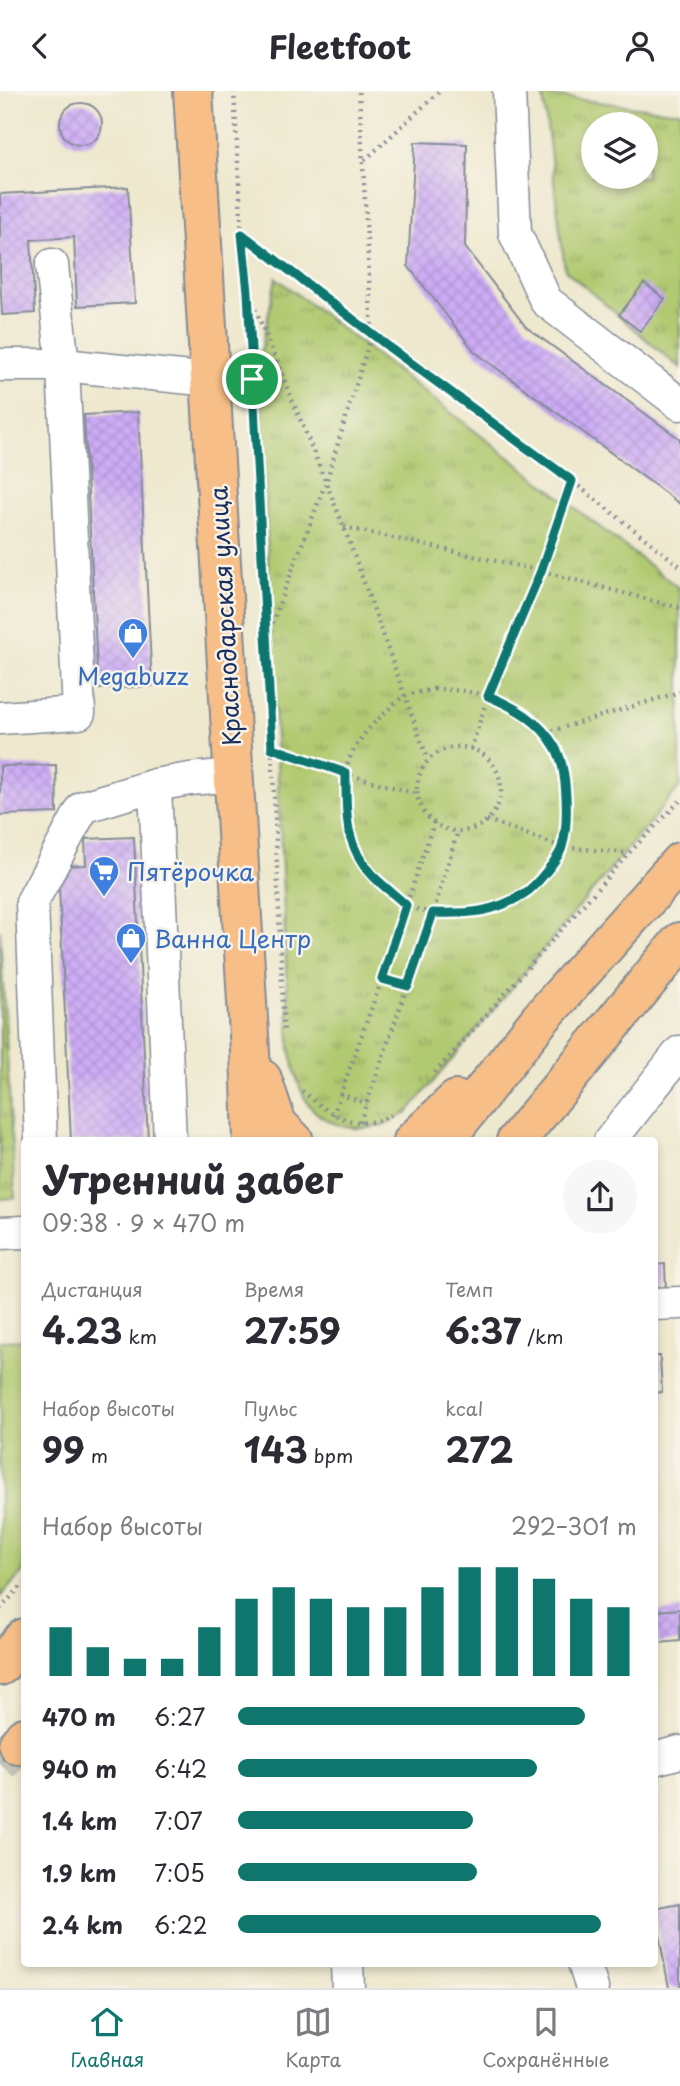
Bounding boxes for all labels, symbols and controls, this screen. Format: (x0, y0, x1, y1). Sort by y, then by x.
text: Fleetfoot (269, 22, 411, 70)
icon: back (21, 27, 59, 65)
icon: person (621, 27, 659, 65)
map controls (581, 112, 658, 189)
button: layers (581, 112, 658, 189)
pin (222, 349, 282, 409)
icon: arrive (233, 360, 271, 398)
street label: Краснодарская улица (199, 485, 249, 747)
shop icon: Megabuzz (116, 616, 150, 660)
place label: Megabuzz (77, 657, 189, 693)
place label: Пятёрочка (127, 853, 254, 889)
supermarket icon: Пятёрочка (87, 854, 121, 898)
place label: Ванна Центр (154, 920, 311, 956)
shop icon: Ванна Центр (114, 921, 148, 965)
text: Утренний забег (42, 1150, 342, 1207)
button: share (563, 1160, 637, 1234)
text: 09:38 · 9 × 470 m (42, 1205, 245, 1240)
text: Дистанция (42, 1275, 143, 1303)
text: Время (244, 1275, 304, 1303)
text: Темп (445, 1275, 493, 1303)
text: 4.23 (42, 1303, 122, 1356)
text: 27:59 (244, 1303, 340, 1356)
text: 6:37 (445, 1303, 521, 1356)
text: km (122, 1322, 157, 1350)
text: /km (521, 1322, 564, 1350)
text: Набор высоты (42, 1394, 175, 1422)
text: Пульс (244, 1394, 297, 1422)
text: kcal (445, 1394, 483, 1422)
text: 99 (42, 1422, 84, 1475)
text: 143 (244, 1422, 308, 1475)
text: 272 (445, 1422, 514, 1475)
text: m (84, 1441, 108, 1469)
text: bpm (308, 1441, 353, 1469)
text: Набор высоты (42, 1508, 203, 1543)
text: 292–301 m (511, 1508, 637, 1543)
text: 470 m (42, 1699, 116, 1734)
text: 6:27 (154, 1699, 205, 1734)
text: 940 m (42, 1751, 117, 1786)
text: 6:42 (154, 1751, 207, 1786)
text: 1.4 km (42, 1803, 117, 1838)
text: 7:07 (154, 1803, 203, 1838)
text: 1.9 km (42, 1855, 116, 1890)
text: 7:05 (154, 1855, 205, 1890)
text: 2.4 km (42, 1907, 123, 1942)
text: 6:22 (154, 1907, 208, 1942)
tab: Главная (71, 2003, 144, 2073)
tab: Карта (285, 2003, 341, 2073)
tab: Сохранённые (482, 2003, 609, 2073)

